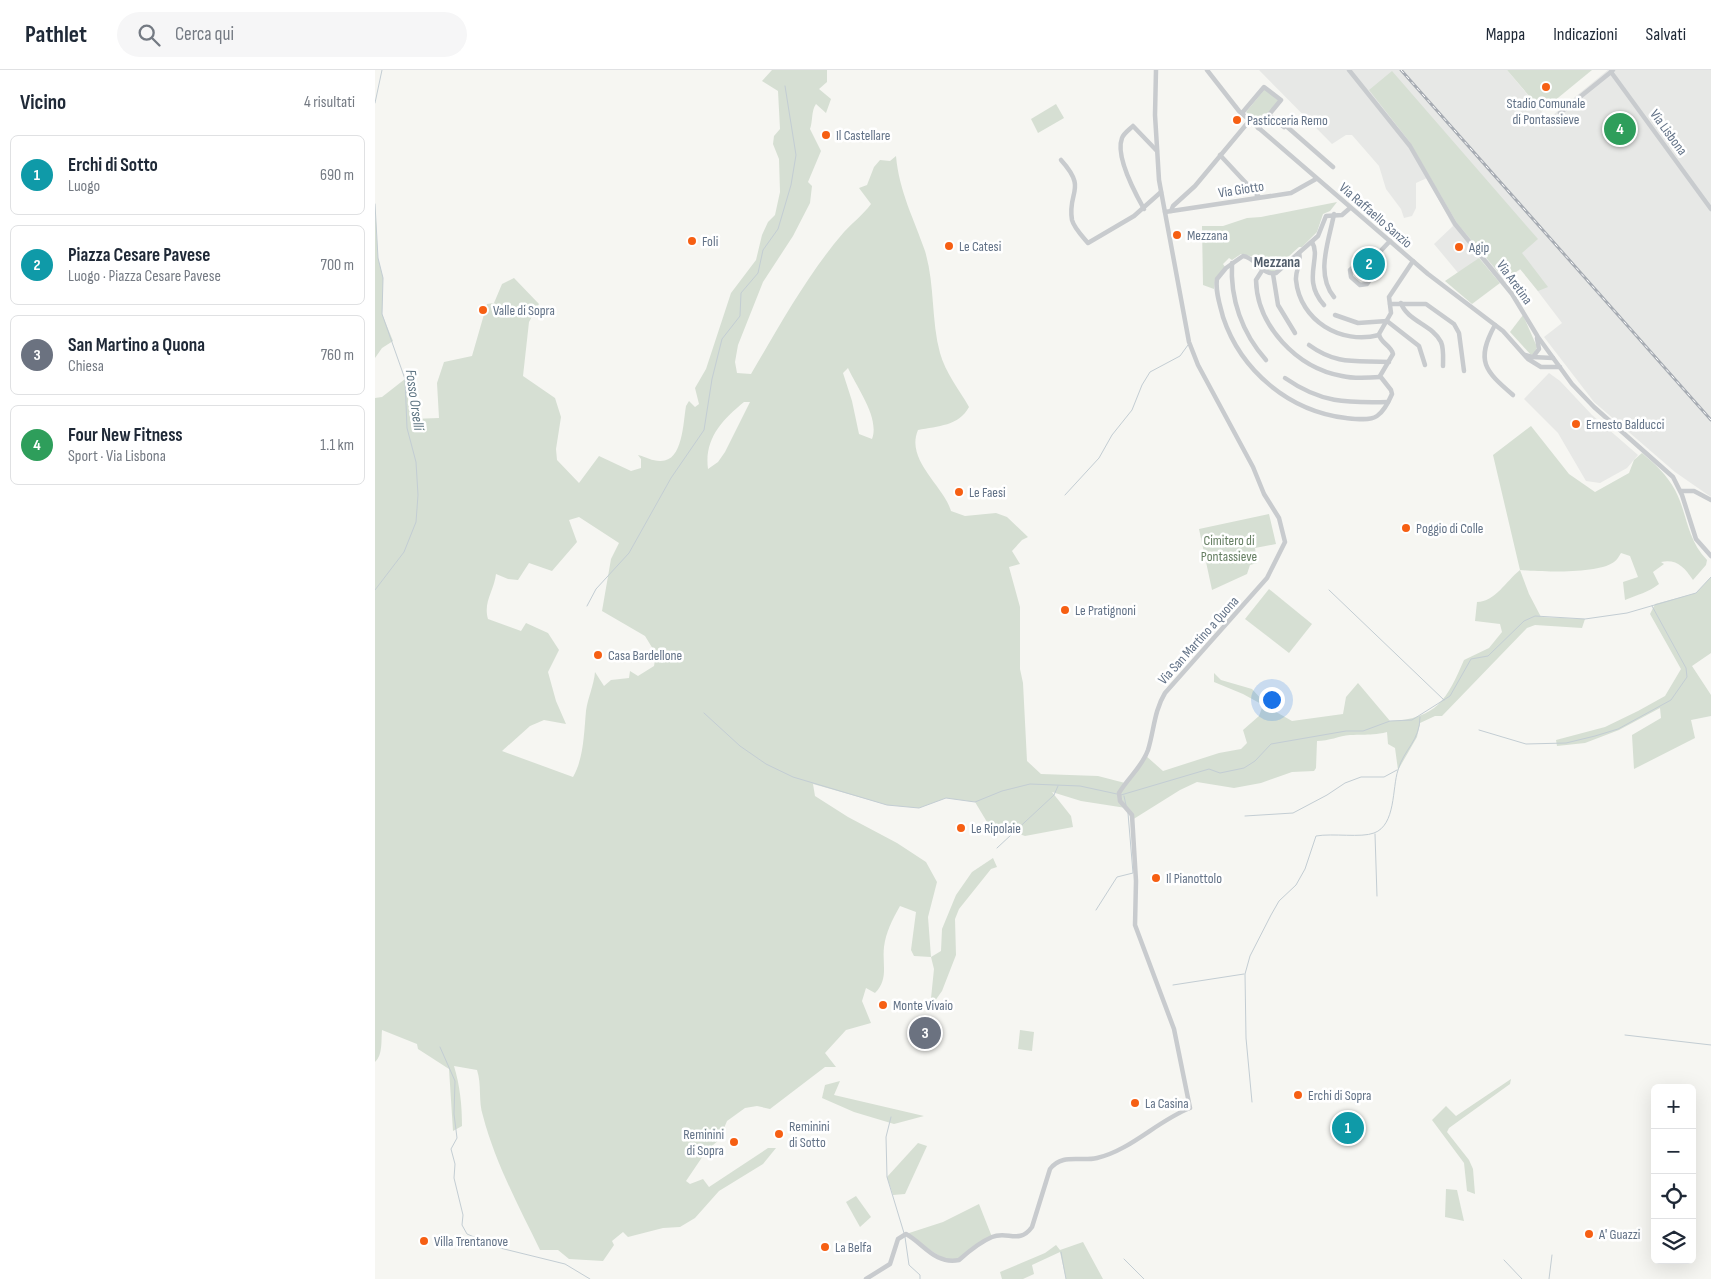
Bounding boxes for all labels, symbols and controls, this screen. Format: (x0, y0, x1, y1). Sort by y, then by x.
search box (117, 12, 467, 57)
text: Pathlet (25, 20, 87, 49)
icon: search (135, 21, 163, 49)
text: Cerca qui (175, 23, 234, 46)
text: Mappa (1486, 24, 1525, 45)
text: Indicazioni (1553, 24, 1618, 45)
text: Salvati (1646, 24, 1686, 45)
marker: Stadio Comunale di Pontassieve (1540, 81, 1552, 93)
text: Vicino (20, 90, 66, 115)
text: 4 risultati (304, 93, 355, 112)
place label: Stadio Comunale di Pontassieve (1507, 95, 1586, 128)
street label: Via Lisbona (1646, 106, 1691, 158)
pin: 4 (1604, 110, 1636, 148)
place label: Pasticceria Remo (1247, 112, 1328, 129)
marker: Pasticceria Remo (1231, 114, 1243, 126)
place label: Il Castellare (836, 127, 890, 144)
marker: Il Castellare (820, 129, 832, 141)
text: Erchi di Sotto (68, 154, 158, 177)
text: 1 (34, 166, 40, 185)
text: 690 m (320, 166, 354, 185)
text: Luogo (68, 177, 100, 196)
street label: Via Giotto (1217, 177, 1265, 202)
street label: Via Raffaello Sanzio (1336, 179, 1416, 252)
place label: Mezzana (1187, 227, 1228, 244)
marker: Mezzana (1171, 229, 1183, 241)
place label: Foli (702, 233, 718, 250)
marker: Foli (686, 235, 698, 247)
place label: Le Catesi (959, 238, 1001, 255)
place label: Agip (1468, 239, 1489, 256)
marker: Le Catesi (943, 240, 955, 252)
marker: Agip (1453, 241, 1465, 253)
text: Piazza Cesare Pavese (68, 244, 210, 267)
pin: 2 (1353, 245, 1385, 283)
district label: Mezzana (1254, 253, 1300, 272)
text: 2 (33, 256, 41, 275)
text: 700 m (321, 256, 354, 275)
street label: Via Aretina (1493, 257, 1536, 308)
text: Luogo · Piazza Cesare Pavese (68, 267, 221, 286)
place label: Valle di Sopra (493, 302, 555, 319)
marker: Valle di Sopra (477, 304, 489, 316)
text: San Martino a Quona (68, 334, 205, 357)
text: 3 (33, 346, 41, 365)
text: 760 m (321, 346, 354, 365)
text: Chiesa (68, 357, 104, 376)
water label: Fosso Orselli (401, 368, 428, 433)
place label: Ernesto Balducci (1586, 416, 1664, 433)
marker: Ernesto Balducci (1570, 418, 1582, 430)
text: Four New Fitness (68, 424, 183, 447)
text: 4 (33, 436, 41, 455)
text: 1.1 km (320, 436, 354, 455)
text: Sport · Via Lisbona (68, 447, 166, 466)
place label: Le Faesi (969, 484, 1006, 501)
marker: Le Faesi (953, 486, 965, 498)
place label: Poggio di Colle (1416, 520, 1483, 537)
marker: Poggio di Colle (1400, 522, 1412, 534)
park label: Cimitero di Pontassieve (1201, 532, 1257, 565)
street label: Via San Martino a Quona (1154, 593, 1242, 688)
place label: Le Pratignoni (1075, 602, 1136, 619)
marker: Le Pratignoni (1059, 604, 1071, 616)
place label: Casa Bardellone (608, 647, 682, 664)
marker: Casa Bardellone (592, 649, 604, 661)
your location (1259, 687, 1285, 713)
place label: Le Ripolaie (971, 820, 1021, 837)
marker: Le Ripolaie (955, 822, 967, 834)
place label: Il Pianottolo (1166, 870, 1222, 887)
marker: Il Pianottolo (1150, 872, 1162, 884)
place label: Monte Vivaio (893, 997, 953, 1014)
marker: Monte Vivaio (877, 999, 889, 1011)
pin: 3 (909, 1014, 941, 1052)
map controls (1651, 1084, 1696, 1264)
button: + (1651, 1084, 1696, 1129)
place label: Erchi di Sopra (1308, 1087, 1371, 1104)
marker: Erchi di Sopra (1292, 1089, 1304, 1101)
place label: La Casina (1145, 1095, 1189, 1112)
marker: La Casina (1129, 1097, 1141, 1109)
pin: 1 (1332, 1109, 1364, 1147)
place label: Reminini di Sotto (789, 1118, 830, 1151)
place label: Reminini di Sopra (683, 1126, 724, 1159)
marker: Reminini di Sotto (773, 1128, 785, 1140)
button: − (1651, 1129, 1696, 1174)
marker: Reminini di Sopra (728, 1136, 740, 1148)
button: locate (1651, 1174, 1696, 1219)
button: layers (1651, 1219, 1696, 1264)
place label: A' Guazzi (1598, 1226, 1640, 1243)
marker: A' Guazzi (1583, 1228, 1595, 1240)
place label: Villa Trentanove (434, 1233, 508, 1250)
marker: Villa Trentanove (418, 1235, 430, 1247)
place label: La Belfa (835, 1239, 872, 1256)
marker: La Belfa (819, 1241, 831, 1253)

